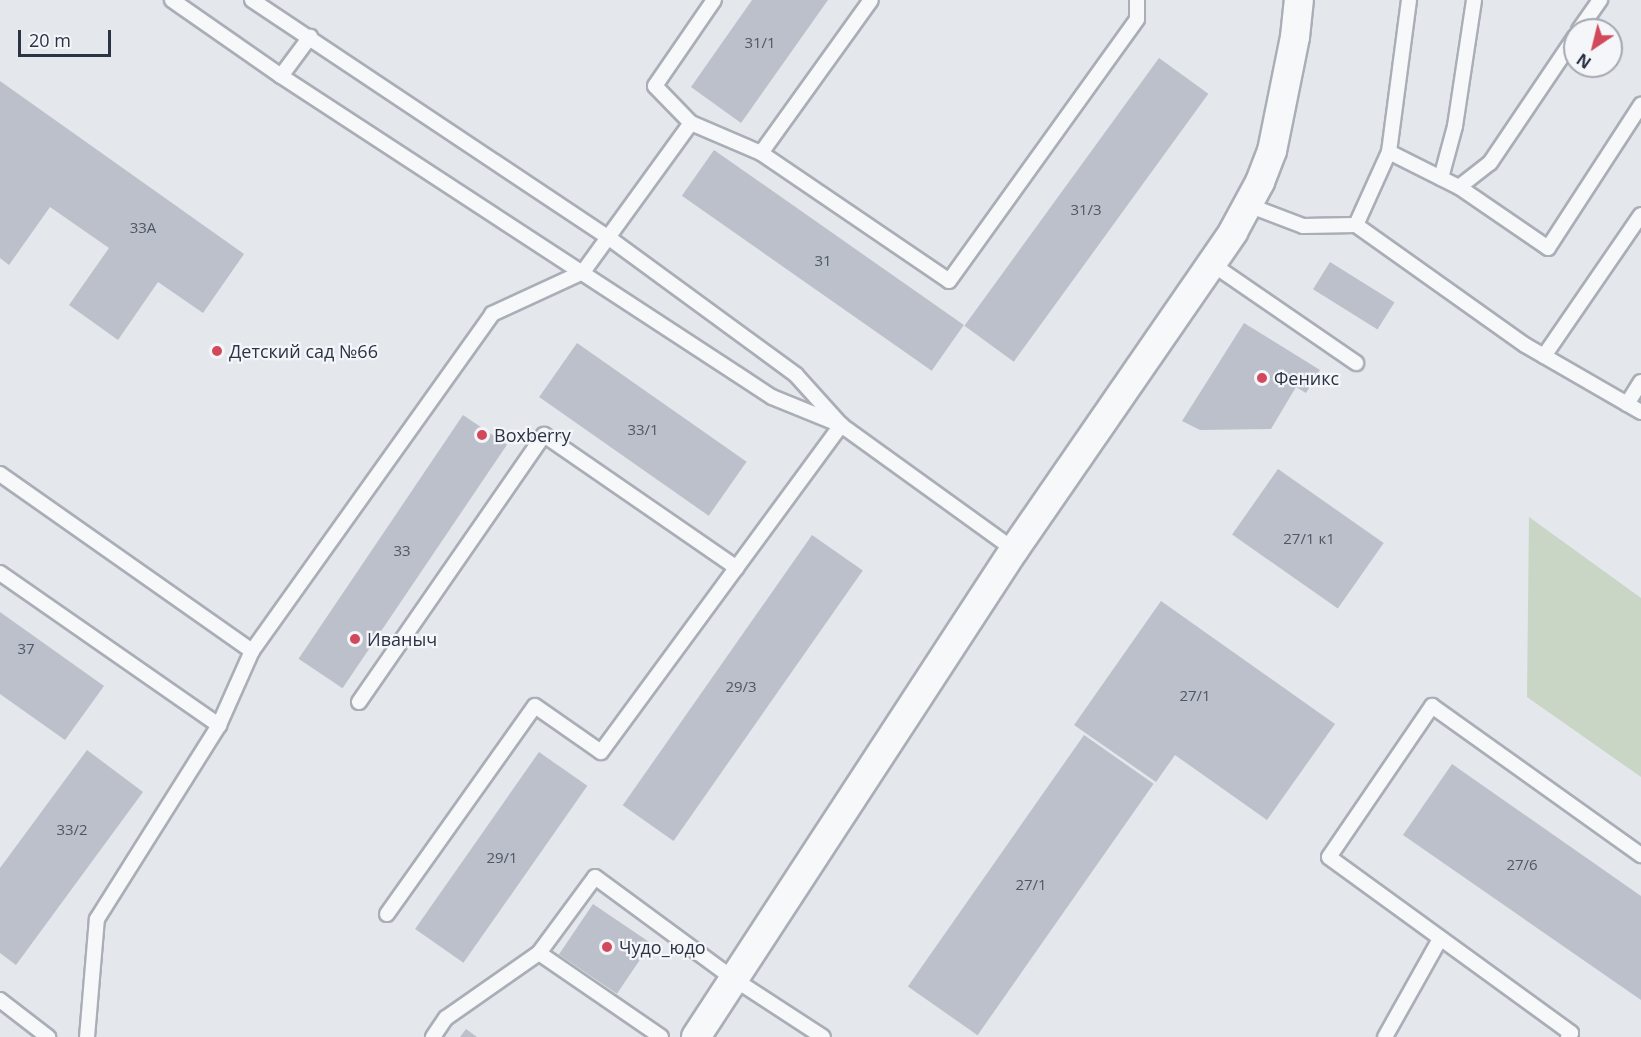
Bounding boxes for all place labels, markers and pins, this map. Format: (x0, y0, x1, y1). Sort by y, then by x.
place label: Детский сад №66 (229, 340, 378, 362)
marker: Детский сад №66 (210, 344, 224, 358)
place label: Феникс (1274, 367, 1339, 389)
marker: Феникс (1255, 371, 1269, 385)
place label: Boxberry (494, 424, 571, 446)
marker: Boxberry (475, 428, 489, 442)
place label: Иваныч (367, 628, 437, 650)
marker: Иваныч (348, 632, 362, 646)
place label: Чудо_юдо (619, 936, 706, 958)
marker: Чудо_юдо (600, 940, 614, 954)

